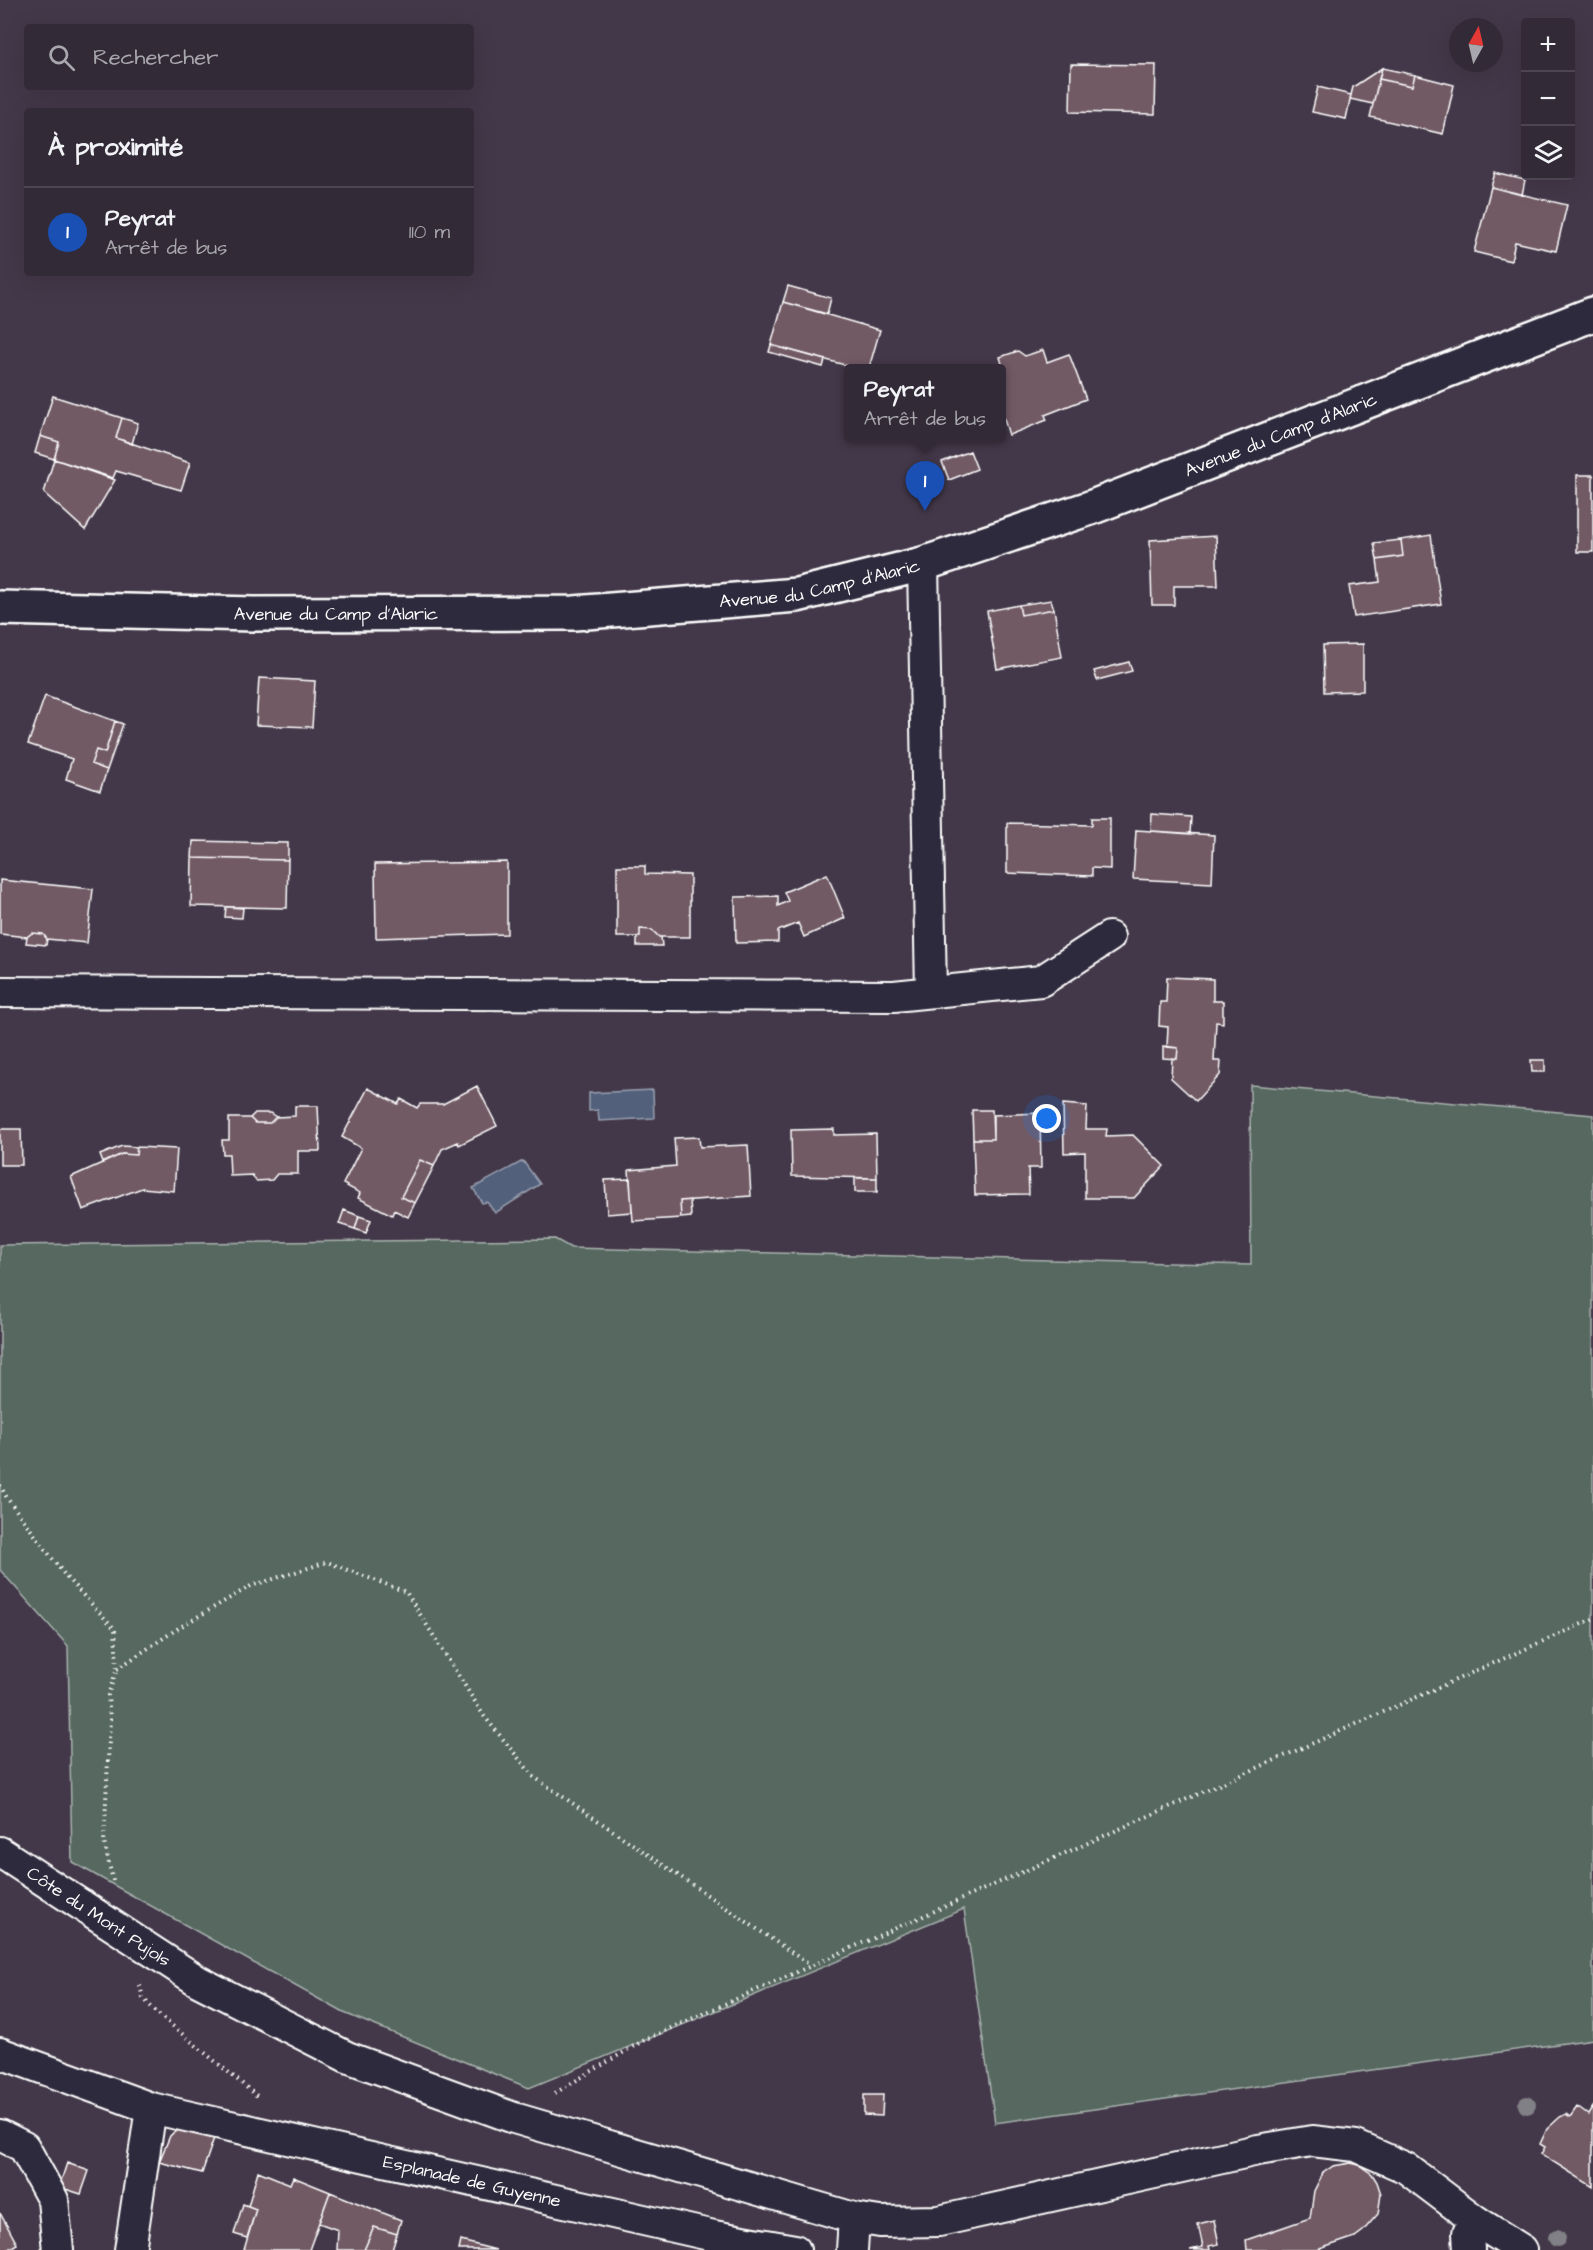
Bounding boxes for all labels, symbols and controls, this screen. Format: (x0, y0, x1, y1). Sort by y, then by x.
north arrow (1449, 18, 1503, 72)
map controls (1521, 18, 1575, 180)
button: + (1521, 18, 1575, 72)
search box (24, 24, 474, 90)
icon: search (45, 41, 78, 74)
text: Rechercher (93, 42, 218, 73)
button: − (1521, 72, 1575, 126)
button: layers (1521, 126, 1575, 180)
text: À proximité (48, 129, 183, 165)
text: Peyrat (105, 203, 175, 234)
text: 1 (66, 218, 69, 246)
text: 110 m (409, 218, 450, 246)
text: Arrêt de bus (105, 234, 227, 262)
popup (844, 364, 1006, 442)
text: Peyrat (864, 374, 934, 405)
street label: Avenue du Camp d'Alaric (1181, 386, 1380, 483)
text: Arrêt de bus (864, 405, 986, 433)
pin: 1 (906, 462, 944, 511)
street label: Avenue du Camp d'Alaric (718, 553, 923, 614)
street label: Avenue du Camp d'Alaric (233, 601, 438, 627)
your location (1032, 1104, 1061, 1133)
street label: Côte du Mont Pujols (22, 1860, 176, 1972)
street label: Esplanade de Guyenne (381, 2149, 564, 2213)

